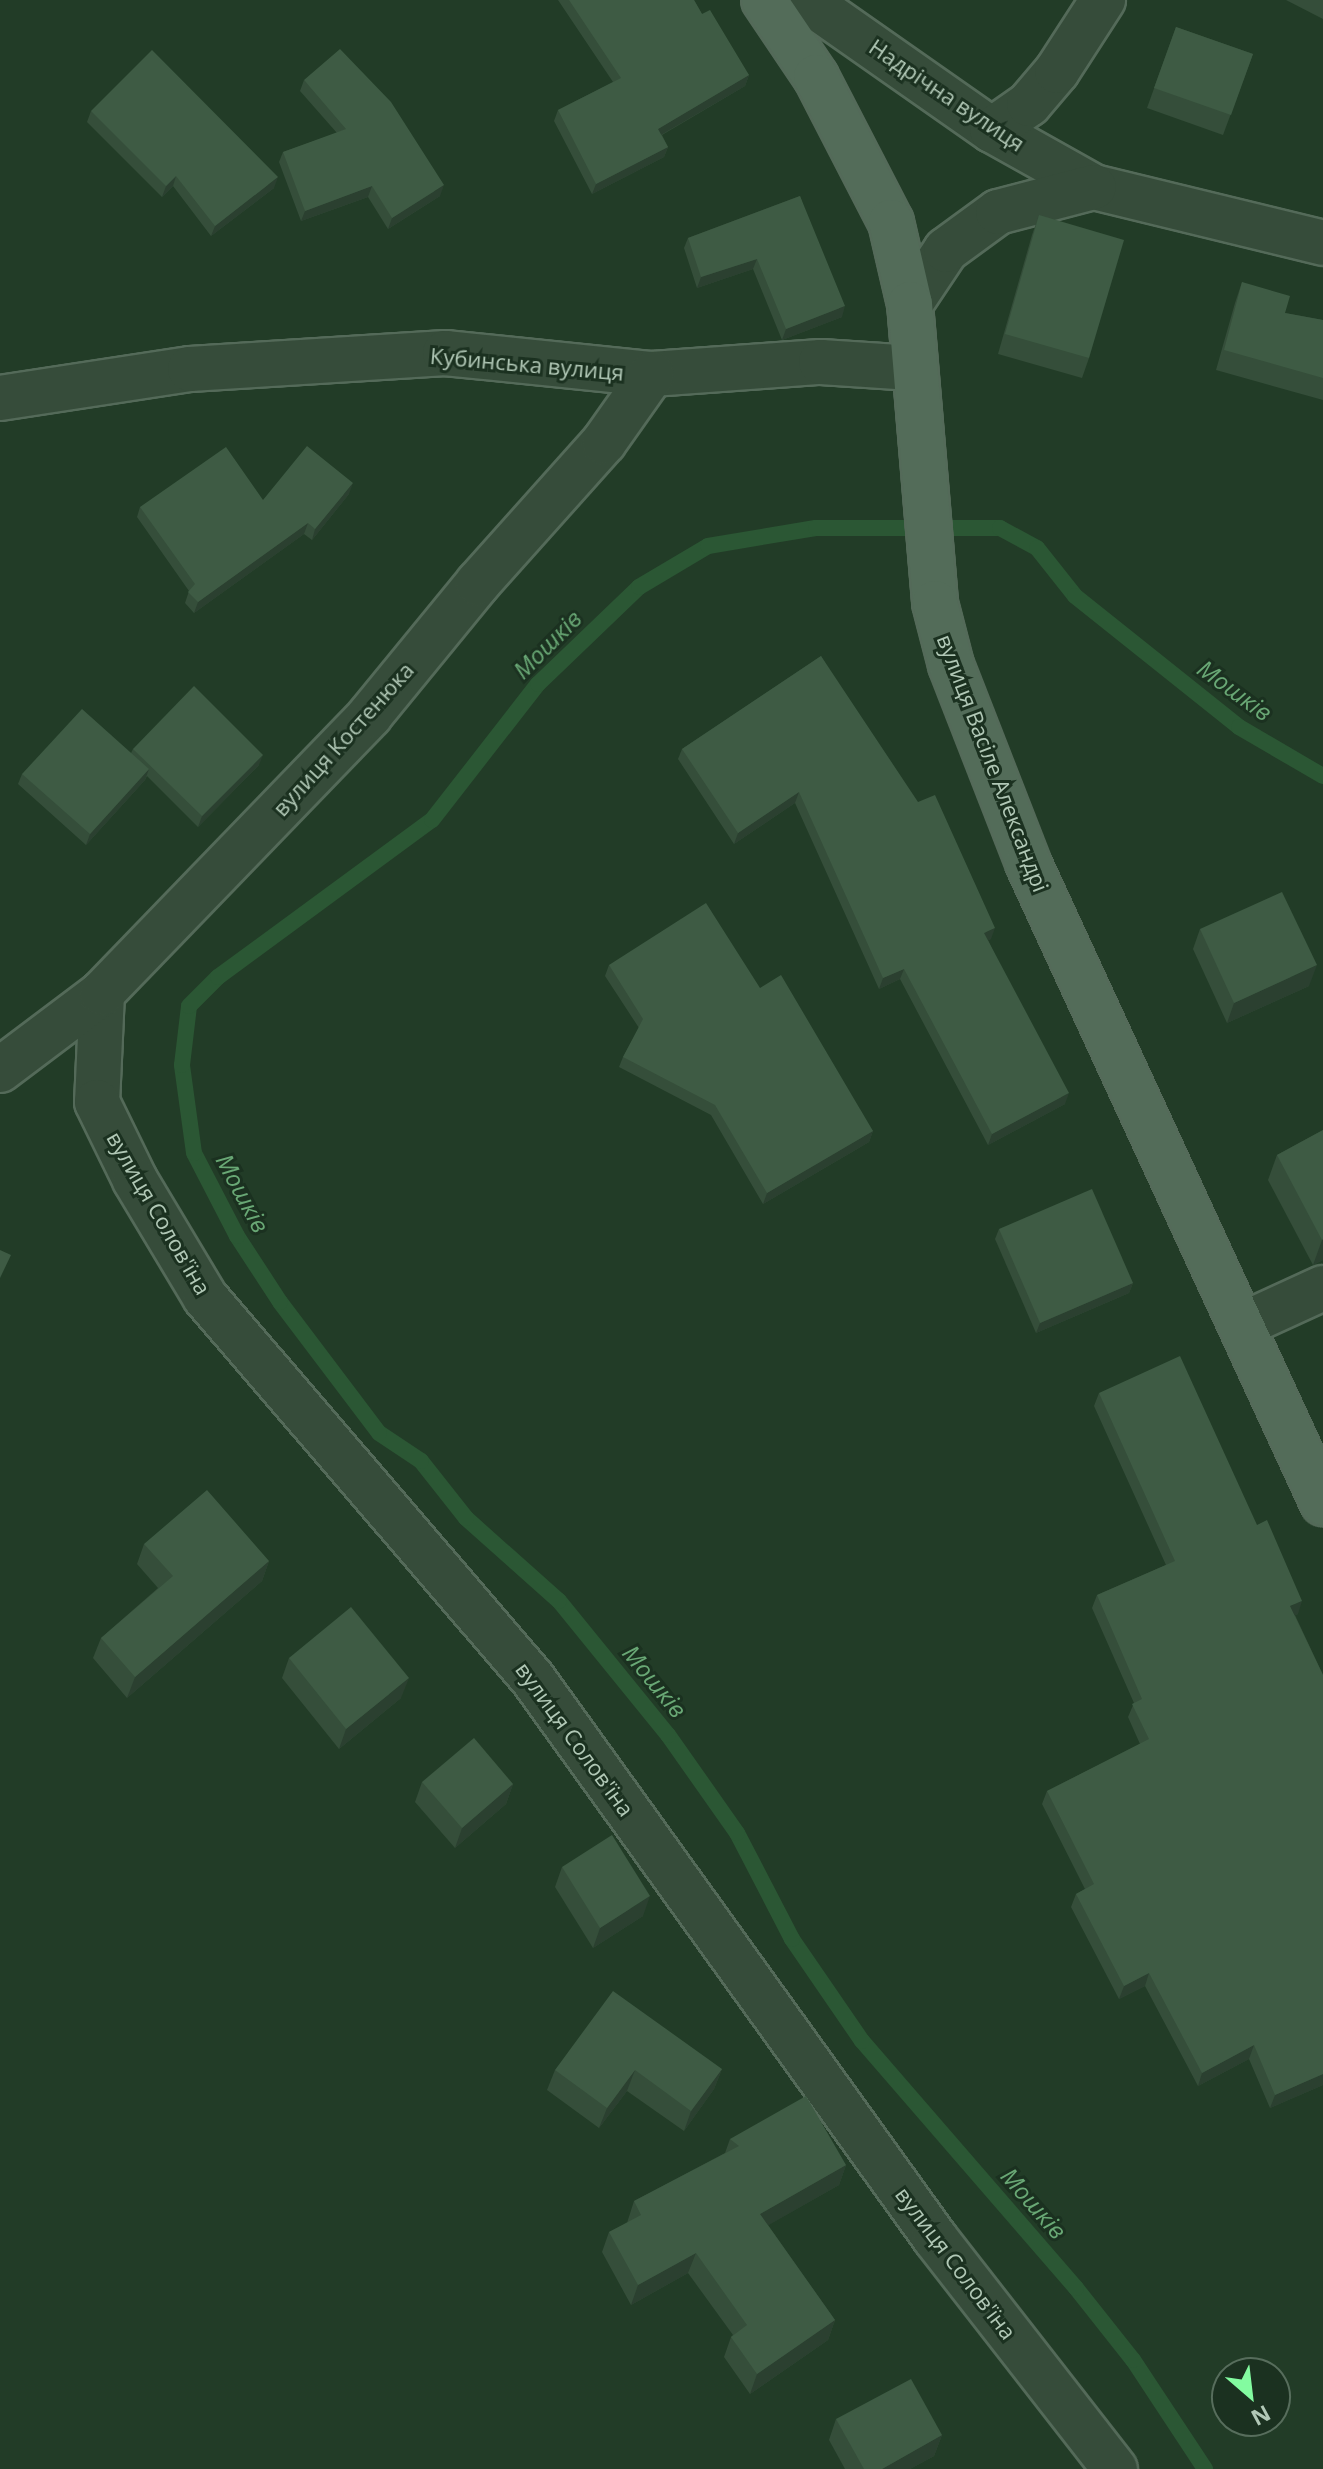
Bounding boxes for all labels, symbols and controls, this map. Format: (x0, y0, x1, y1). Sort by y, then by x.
street label: Надрічна вулиця (864, 33, 1030, 157)
street label: Кубинська вулиця (429, 342, 625, 386)
water label: Мошків (507, 604, 587, 684)
street label: вулиця Васіле Александрі (932, 631, 1054, 895)
water label: Мошків (1192, 653, 1278, 727)
street label: вулиця Костенюка (267, 657, 419, 821)
street label: вулиця Солов'їна (102, 1127, 216, 1299)
water label: Мошків (210, 1149, 276, 1237)
water label: Мошків (617, 1639, 693, 1723)
street label: вулиця Солов'їна (510, 1657, 640, 1821)
water label: Мошків (995, 2161, 1073, 2245)
street label: вулиця Солов'їна (890, 2182, 1022, 2344)
north arrow (1211, 2357, 1291, 2437)
text: N (1246, 2399, 1276, 2434)

